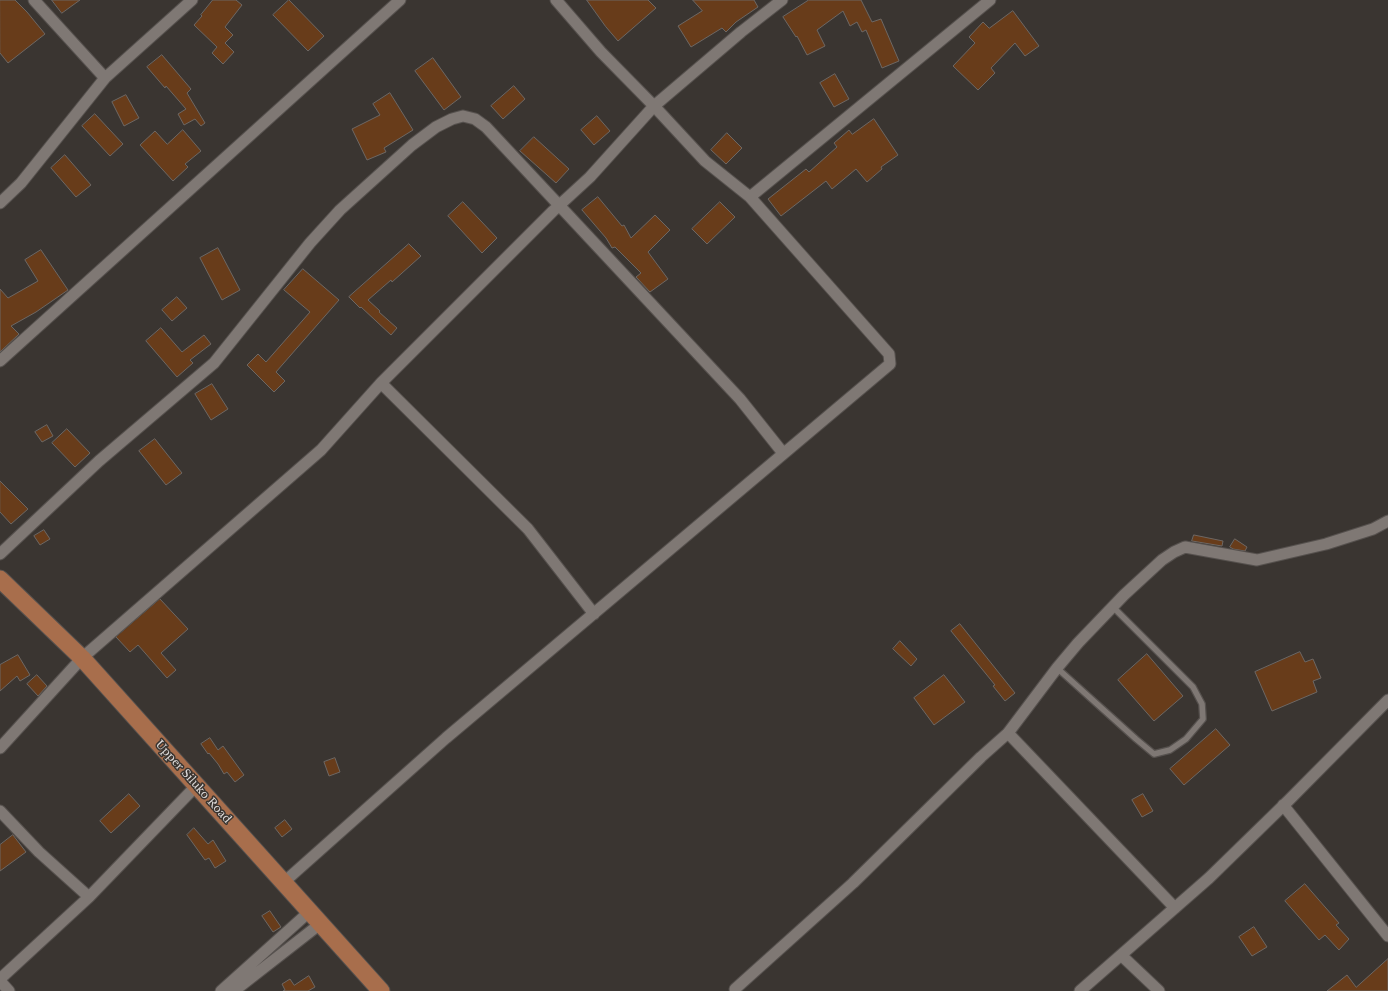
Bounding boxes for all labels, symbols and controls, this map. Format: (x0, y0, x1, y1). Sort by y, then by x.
street label: Upper Siluko Road (152, 738, 234, 826)

